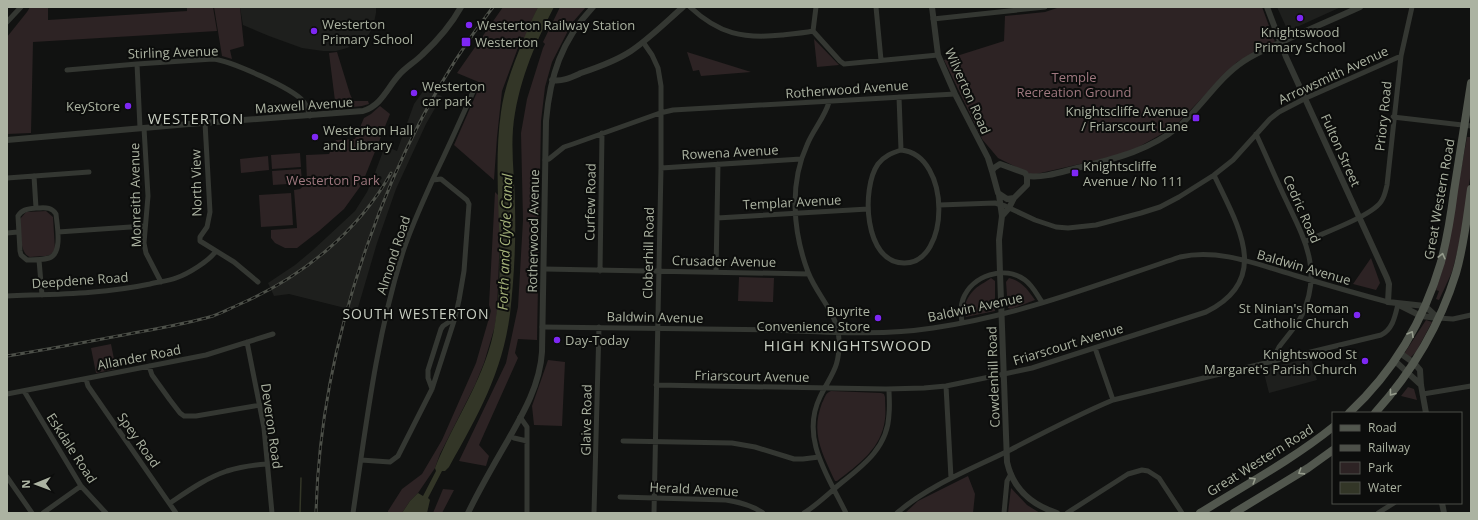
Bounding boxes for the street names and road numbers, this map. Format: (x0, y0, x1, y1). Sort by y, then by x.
street label: Stirling Avenue (127, 41, 219, 63)
street label: Arrowsmith Avenue (1275, 42, 1391, 108)
street label: Wilverton Road (941, 45, 995, 137)
street label: Rotherwood Avenue (785, 76, 909, 102)
street label: Priory Road (1370, 80, 1396, 152)
street label: Maxwell Avenue (254, 93, 354, 117)
street label: Fulton Street (1317, 111, 1365, 190)
street label: Great Western Road (1420, 137, 1458, 261)
street label: Rowena Avenue (681, 140, 779, 164)
street label: Monreith Avenue (125, 143, 145, 247)
street label: North View (186, 149, 206, 217)
street label: Curfew Road (580, 163, 600, 241)
street label: Rotherwood Avenue (523, 169, 543, 293)
street label: Cedric Road (1279, 172, 1325, 246)
street label: Templar Avenue (742, 190, 842, 214)
street label: Cloberhill Road (638, 207, 658, 299)
street label: Almond Road (372, 213, 414, 297)
street label: Baldwin Avenue (1255, 245, 1353, 289)
street label: Crusader Avenue (672, 251, 776, 271)
street label: Deepdene Road (31, 268, 129, 292)
street label: Baldwin Avenue (926, 288, 1024, 326)
street label: Baldwin Avenue (606, 307, 704, 327)
street label: Friarscourt Avenue (1011, 319, 1125, 369)
street label: Cowdenhill Road (982, 326, 1004, 428)
street label: Allander Road (96, 340, 182, 374)
street label: Friarscourt Avenue (695, 366, 809, 386)
street label: Deveron Road (257, 382, 287, 470)
street label: Glaive Road (576, 384, 596, 456)
street label: Eskdale Road (43, 409, 101, 487)
street label: Spey Road (113, 409, 165, 471)
street label: Great Western Road (1203, 420, 1317, 500)
street label: Herald Avenue (649, 478, 739, 500)

